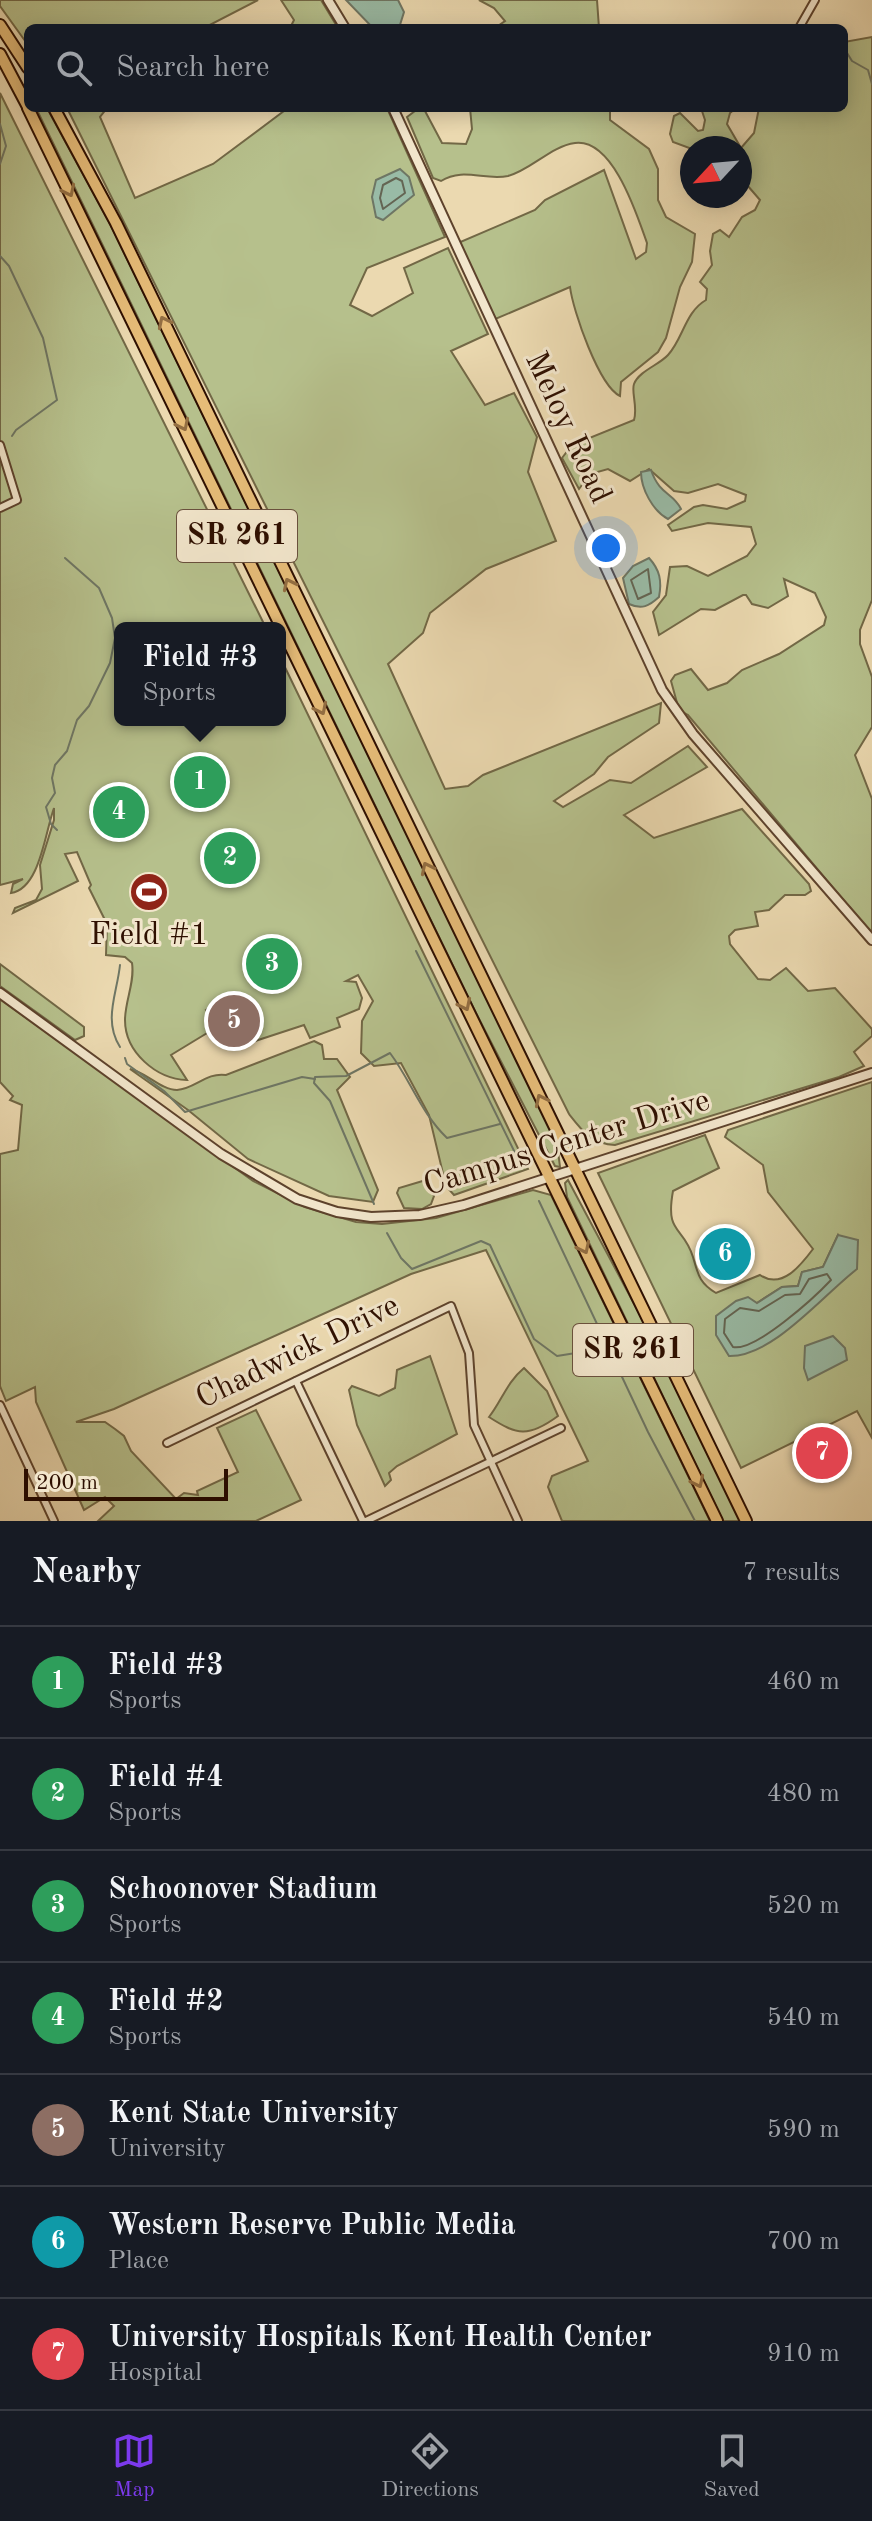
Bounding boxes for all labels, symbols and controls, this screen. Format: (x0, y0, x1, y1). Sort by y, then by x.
search box (24, 24, 848, 112)
icon: search (52, 46, 96, 90)
text: Search here (116, 53, 270, 83)
north arrow (680, 136, 752, 208)
one-way arrow (59, 182, 75, 197)
one-way arrow (158, 315, 174, 330)
street label: Meloy Road (518, 347, 616, 509)
one-way arrow (173, 416, 188, 431)
road number: SR 261 (177, 510, 297, 562)
your location (586, 528, 626, 568)
one-way arrow (283, 578, 299, 592)
popup (114, 622, 286, 726)
text: Field #3 (142, 643, 258, 673)
text: Sports (142, 680, 216, 706)
one-way arrow (311, 700, 327, 715)
pin: 1 (174, 752, 226, 812)
pin: 4 (93, 782, 145, 842)
pin: 2 (204, 828, 256, 888)
one-way arrow (421, 861, 437, 876)
sports icon: Field #1 (128, 871, 170, 913)
place label: Field #1 (89, 920, 209, 952)
pin: 3 (246, 934, 298, 994)
pin: 5 (208, 991, 260, 1051)
one-way arrow (455, 997, 471, 1011)
street label: Campus Center Drive (420, 1085, 714, 1203)
one-way arrow (535, 1093, 550, 1108)
pin: 6 (699, 1224, 751, 1284)
one-way arrow (574, 1240, 590, 1255)
street label: Chadwick Drive (192, 1290, 404, 1416)
road number: SR 261 (573, 1324, 693, 1376)
pin: 7 (796, 1423, 848, 1483)
scale bar (24, 1465, 228, 1501)
text: 200 m (36, 1472, 98, 1494)
one-way arrow (688, 1474, 704, 1488)
text: Nearby (32, 1556, 142, 1590)
text: 7 results (742, 1560, 840, 1586)
text: Field #3 (108, 1651, 224, 1681)
text: 1 (50, 1669, 66, 1695)
text: 460 m (767, 1669, 840, 1695)
text: Sports (108, 1688, 182, 1714)
text: Field #4 (108, 1763, 224, 1793)
text: 2 (50, 1781, 66, 1807)
text: 480 m (767, 1781, 840, 1807)
text: Sports (108, 1800, 182, 1826)
text: Schoonover Stadium (108, 1875, 378, 1905)
text: 3 (50, 1893, 66, 1919)
text: 520 m (767, 1893, 840, 1919)
text: Sports (108, 1912, 182, 1938)
text: Field #2 (108, 1987, 224, 2017)
text: 4 (50, 2005, 66, 2031)
text: 540 m (767, 2005, 840, 2031)
text: Sports (108, 2024, 182, 2050)
text: Kent State University (108, 2099, 399, 2129)
text: 5 (50, 2117, 66, 2143)
text: 590 m (767, 2117, 840, 2143)
text: University (108, 2136, 226, 2162)
text: Western Reserve Public Media (108, 2211, 516, 2241)
text: 6 (50, 2229, 66, 2255)
text: 700 m (767, 2229, 840, 2255)
text: Place (108, 2248, 169, 2274)
text: University Hospitals Kent Health Center (108, 2323, 652, 2353)
text: 7 (50, 2341, 66, 2367)
text: 910 m (767, 2341, 840, 2367)
text: Hospital (108, 2360, 202, 2386)
tab: Map (112, 2429, 156, 2504)
tab: Directions (381, 2429, 479, 2504)
tab: Saved (704, 2429, 760, 2504)

